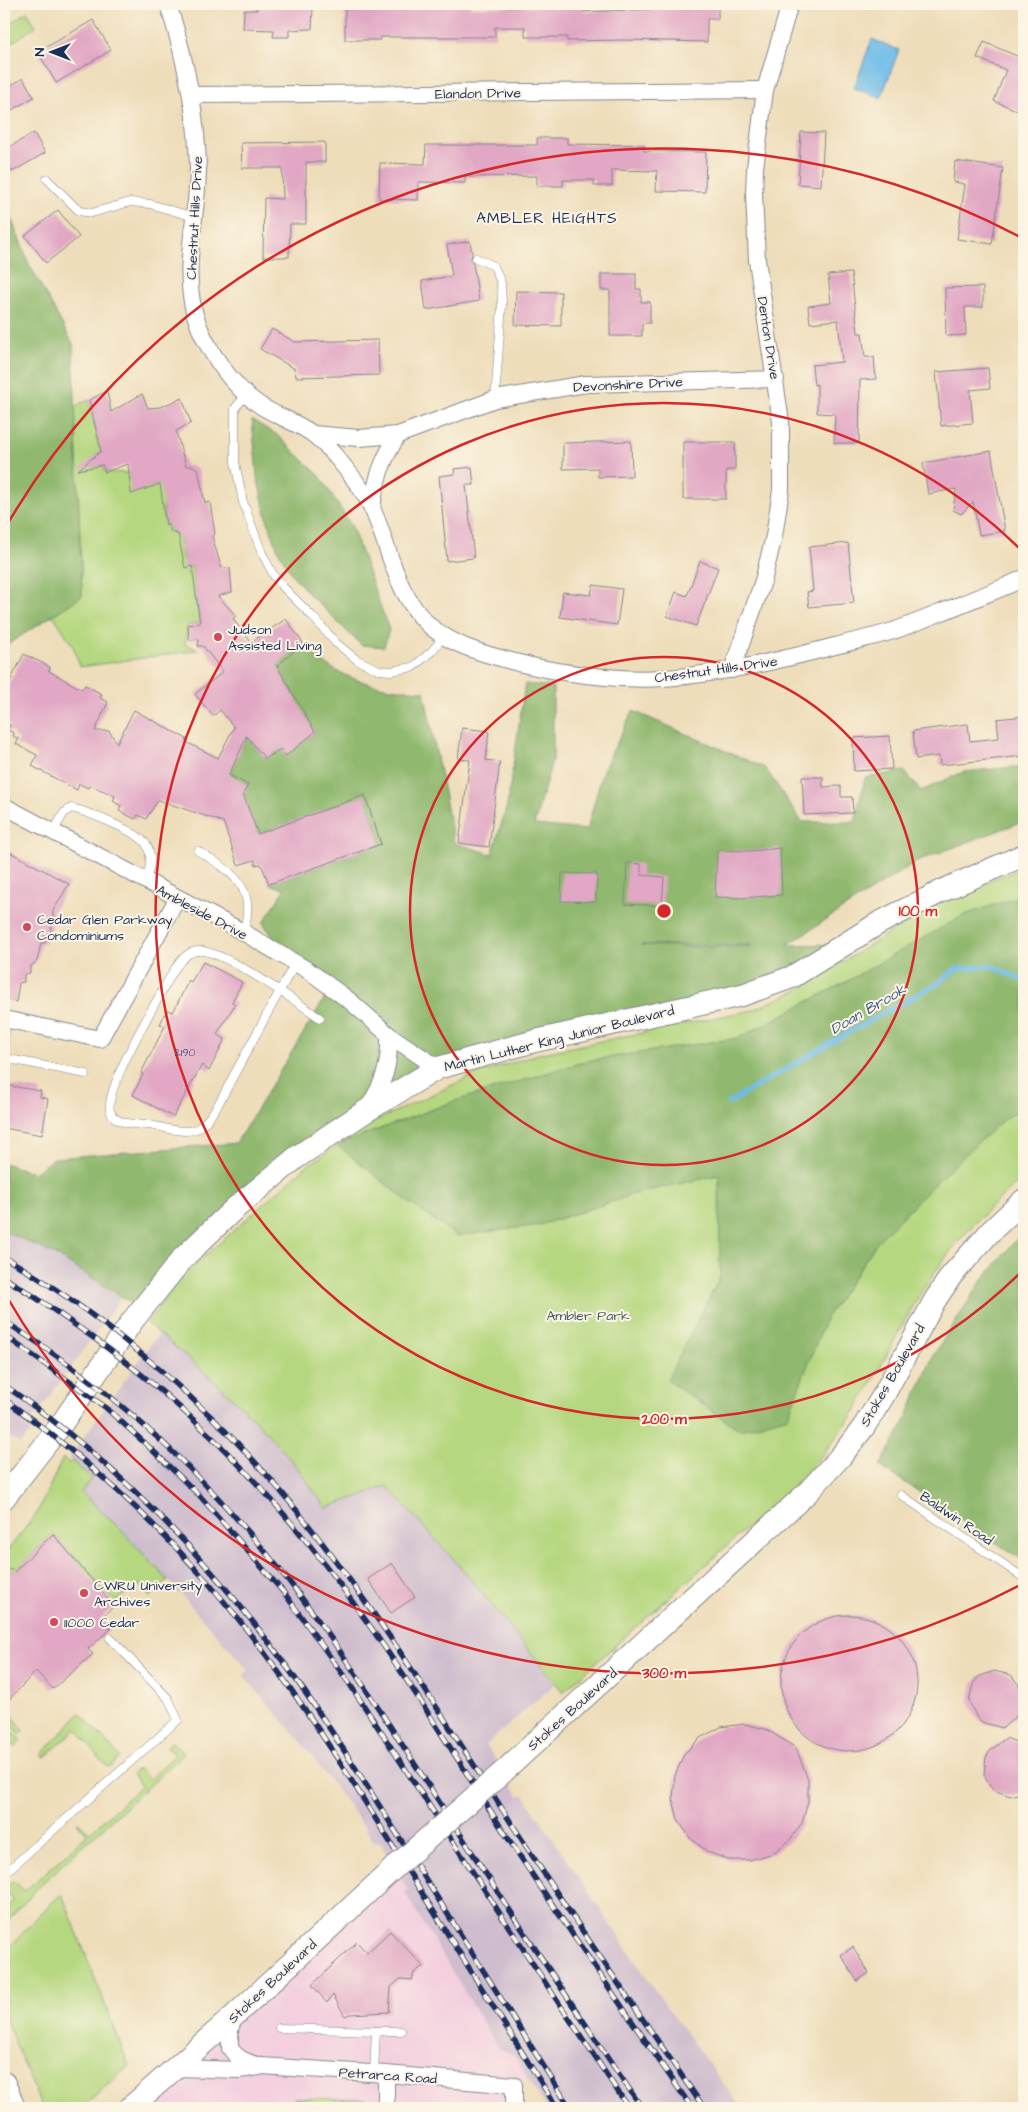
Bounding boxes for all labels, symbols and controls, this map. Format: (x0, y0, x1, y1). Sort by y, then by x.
north arrow (28, 28, 78, 78)
text: N (30, 47, 50, 56)
street label: Elandon Drive (435, 83, 522, 105)
street label: Chestnut Hills Drive (182, 155, 208, 280)
district label: AMBLER HEIGHTS (476, 208, 618, 229)
street label: Denton Drive (752, 295, 784, 381)
street label: Devonshire Drive (573, 372, 684, 398)
place label: Judson Assisted Living (228, 620, 322, 656)
marker: Judson Assisted Living (212, 631, 224, 643)
street label: Chestnut Hills Drive (653, 651, 779, 689)
street label: Ambleside Drive (152, 880, 251, 946)
text: 100 m (899, 901, 938, 922)
centre of rings (655, 902, 673, 920)
place label: Cedar Glen Parkway Condominiums (37, 910, 173, 946)
marker: Cedar Glen Parkway Condominiums (21, 921, 33, 933)
water label: Doan Brook (826, 979, 911, 1040)
street label: Martin Luther King Junior Boulevard (442, 1001, 676, 1077)
house number: 2190 (175, 1045, 196, 1060)
park label: Ambler Park (546, 1306, 630, 1326)
street label: Stokes Boulevard (855, 1321, 930, 1430)
text: 200 m (640, 1409, 687, 1430)
street label: Baldwin Road (916, 1487, 997, 1551)
place label: CWRU University Archives (94, 1576, 203, 1612)
marker: CWRU University Archives (78, 1587, 90, 1599)
place label: 11000 Cedar (64, 1613, 139, 1633)
marker: 11000 Cedar (48, 1616, 60, 1628)
text: 300 m (641, 1663, 686, 1684)
street label: Stokes Boulevard (523, 1664, 622, 1756)
street label: Stokes Boulevard (224, 1935, 322, 2028)
street label: Petrarca Road (338, 2063, 438, 2089)

